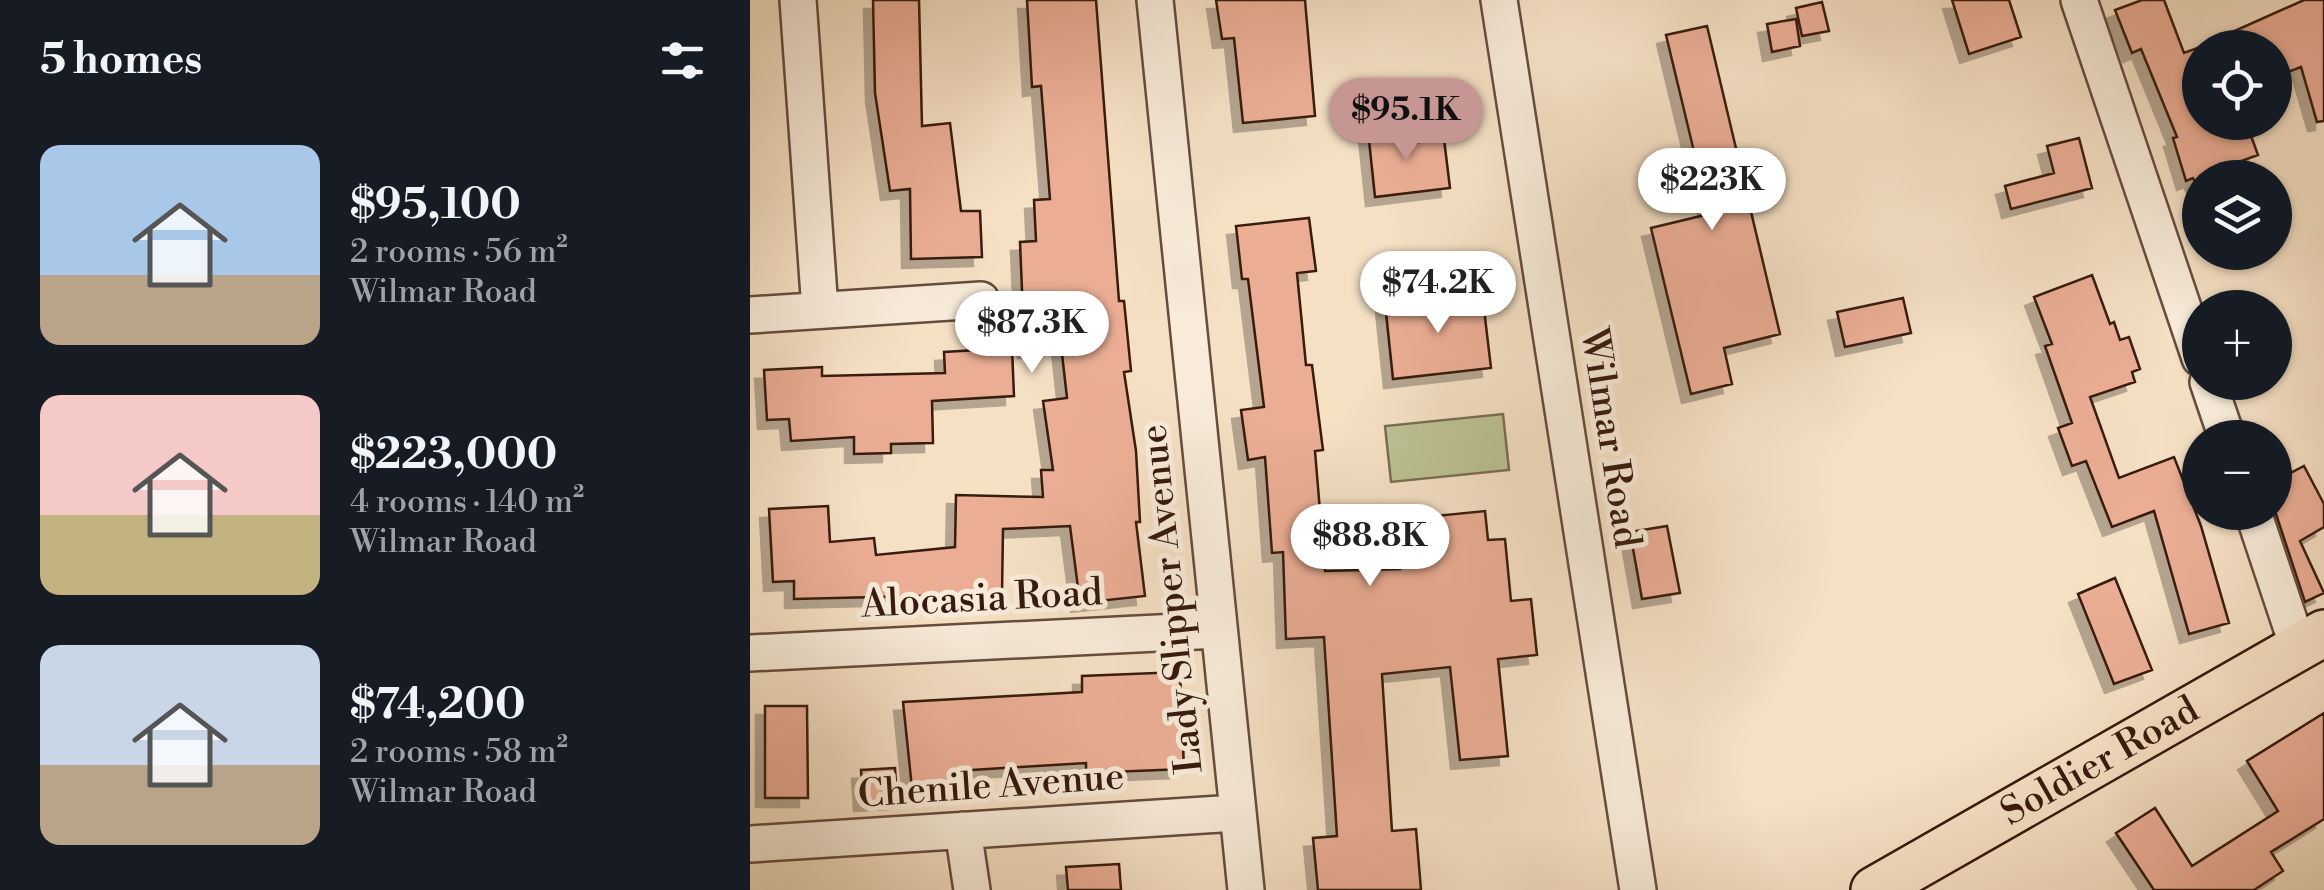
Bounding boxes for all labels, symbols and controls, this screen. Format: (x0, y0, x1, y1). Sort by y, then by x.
map controls (2182, 30, 2292, 530)
button: locate (2182, 30, 2292, 140)
icon: filters (655, 33, 710, 88)
text: 5 homes (40, 34, 202, 87)
pin: $95.1K (1325, 78, 1487, 163)
text: $95.1K (1351, 90, 1461, 130)
pin: $223K (1642, 148, 1782, 233)
text: $223K (1660, 160, 1764, 200)
button: layers (2182, 160, 2292, 270)
text: $95,100 (350, 179, 521, 232)
icon: home (120, 185, 240, 305)
text: 2 rooms · 56 m² (350, 232, 568, 272)
pin: $74.2K (1357, 251, 1519, 336)
text: $74.2K (1382, 263, 1494, 303)
text: Wilmar Road (350, 272, 537, 312)
button: + (2182, 290, 2292, 400)
pin: $87.3K (951, 291, 1113, 376)
text: $87.3K (977, 303, 1087, 343)
street label: Wilmar Road (1569, 324, 1651, 552)
button: − (2182, 420, 2292, 530)
street label: Lady Slipper Avenue (1130, 422, 1214, 776)
text: $223,000 (350, 429, 557, 482)
icon: home (120, 435, 240, 555)
text: 4 rooms · 140 m² (350, 482, 584, 522)
pin: $88.8K (1289, 504, 1451, 589)
text: $88.8K (1313, 516, 1427, 556)
text: Wilmar Road (350, 522, 537, 562)
street label: Alocasia Road (859, 569, 1104, 629)
text: $74,200 (350, 679, 525, 732)
icon: home (120, 685, 240, 805)
street label: Soldier Road (1993, 686, 2207, 836)
text: 2 rooms · 58 m² (350, 732, 568, 772)
street label: Chenile Avenue (856, 753, 1126, 819)
text: Wilmar Road (350, 772, 537, 812)

